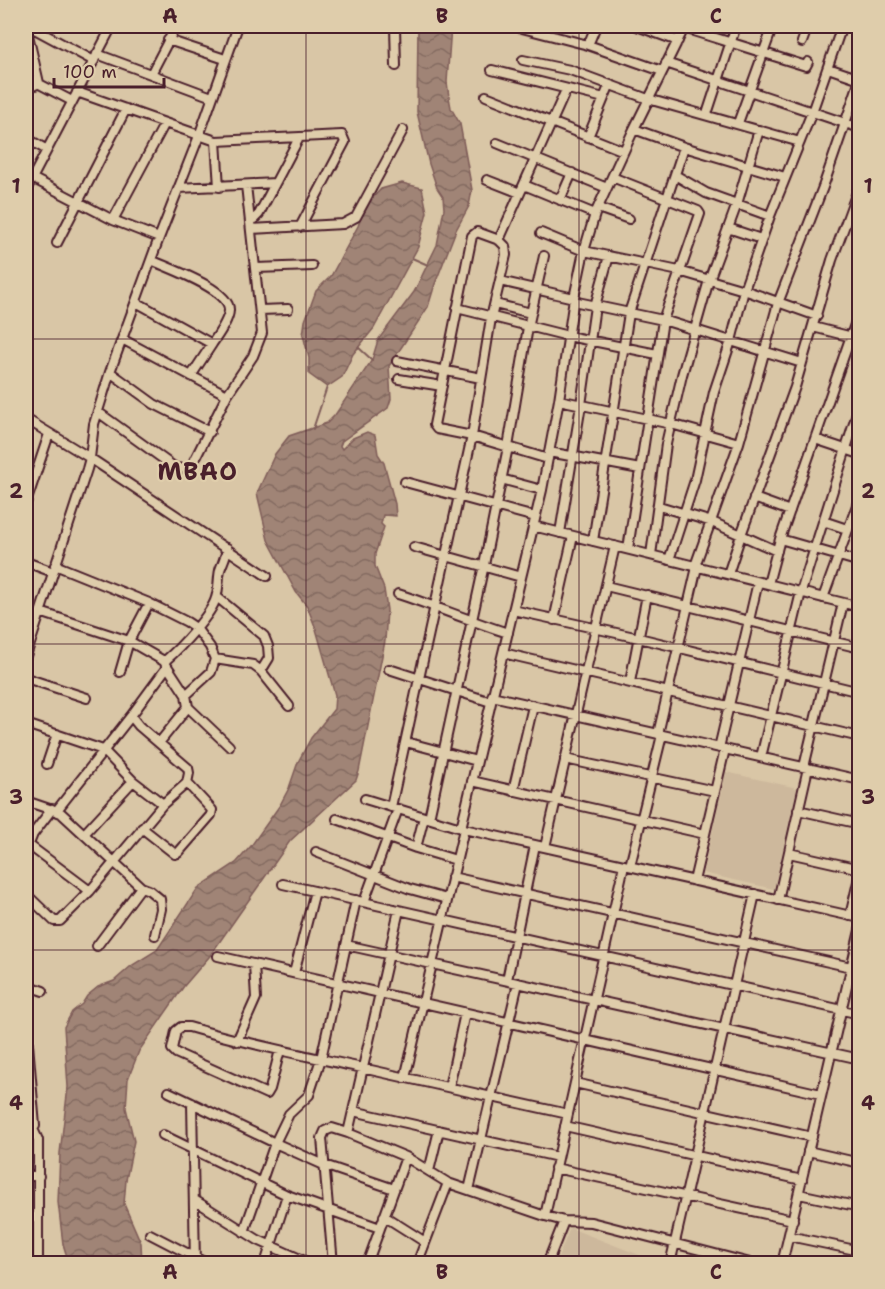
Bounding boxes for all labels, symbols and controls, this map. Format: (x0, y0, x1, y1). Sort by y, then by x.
text: A (162, 3, 178, 29)
text: B (436, 3, 448, 29)
text: C (710, 3, 722, 29)
scale bar (54, 51, 164, 89)
text: 100 m (63, 60, 117, 84)
text: 1 (11, 173, 21, 199)
text: 1 (863, 173, 873, 199)
district label: MBAO (157, 456, 239, 488)
text: 2 (9, 478, 23, 504)
text: 2 (861, 478, 875, 504)
text: 3 (9, 784, 23, 810)
text: 3 (861, 784, 875, 810)
text: 4 (9, 1090, 23, 1116)
text: 4 (861, 1090, 875, 1116)
text: A (162, 1259, 178, 1285)
text: B (436, 1259, 448, 1285)
text: C (710, 1259, 722, 1285)

